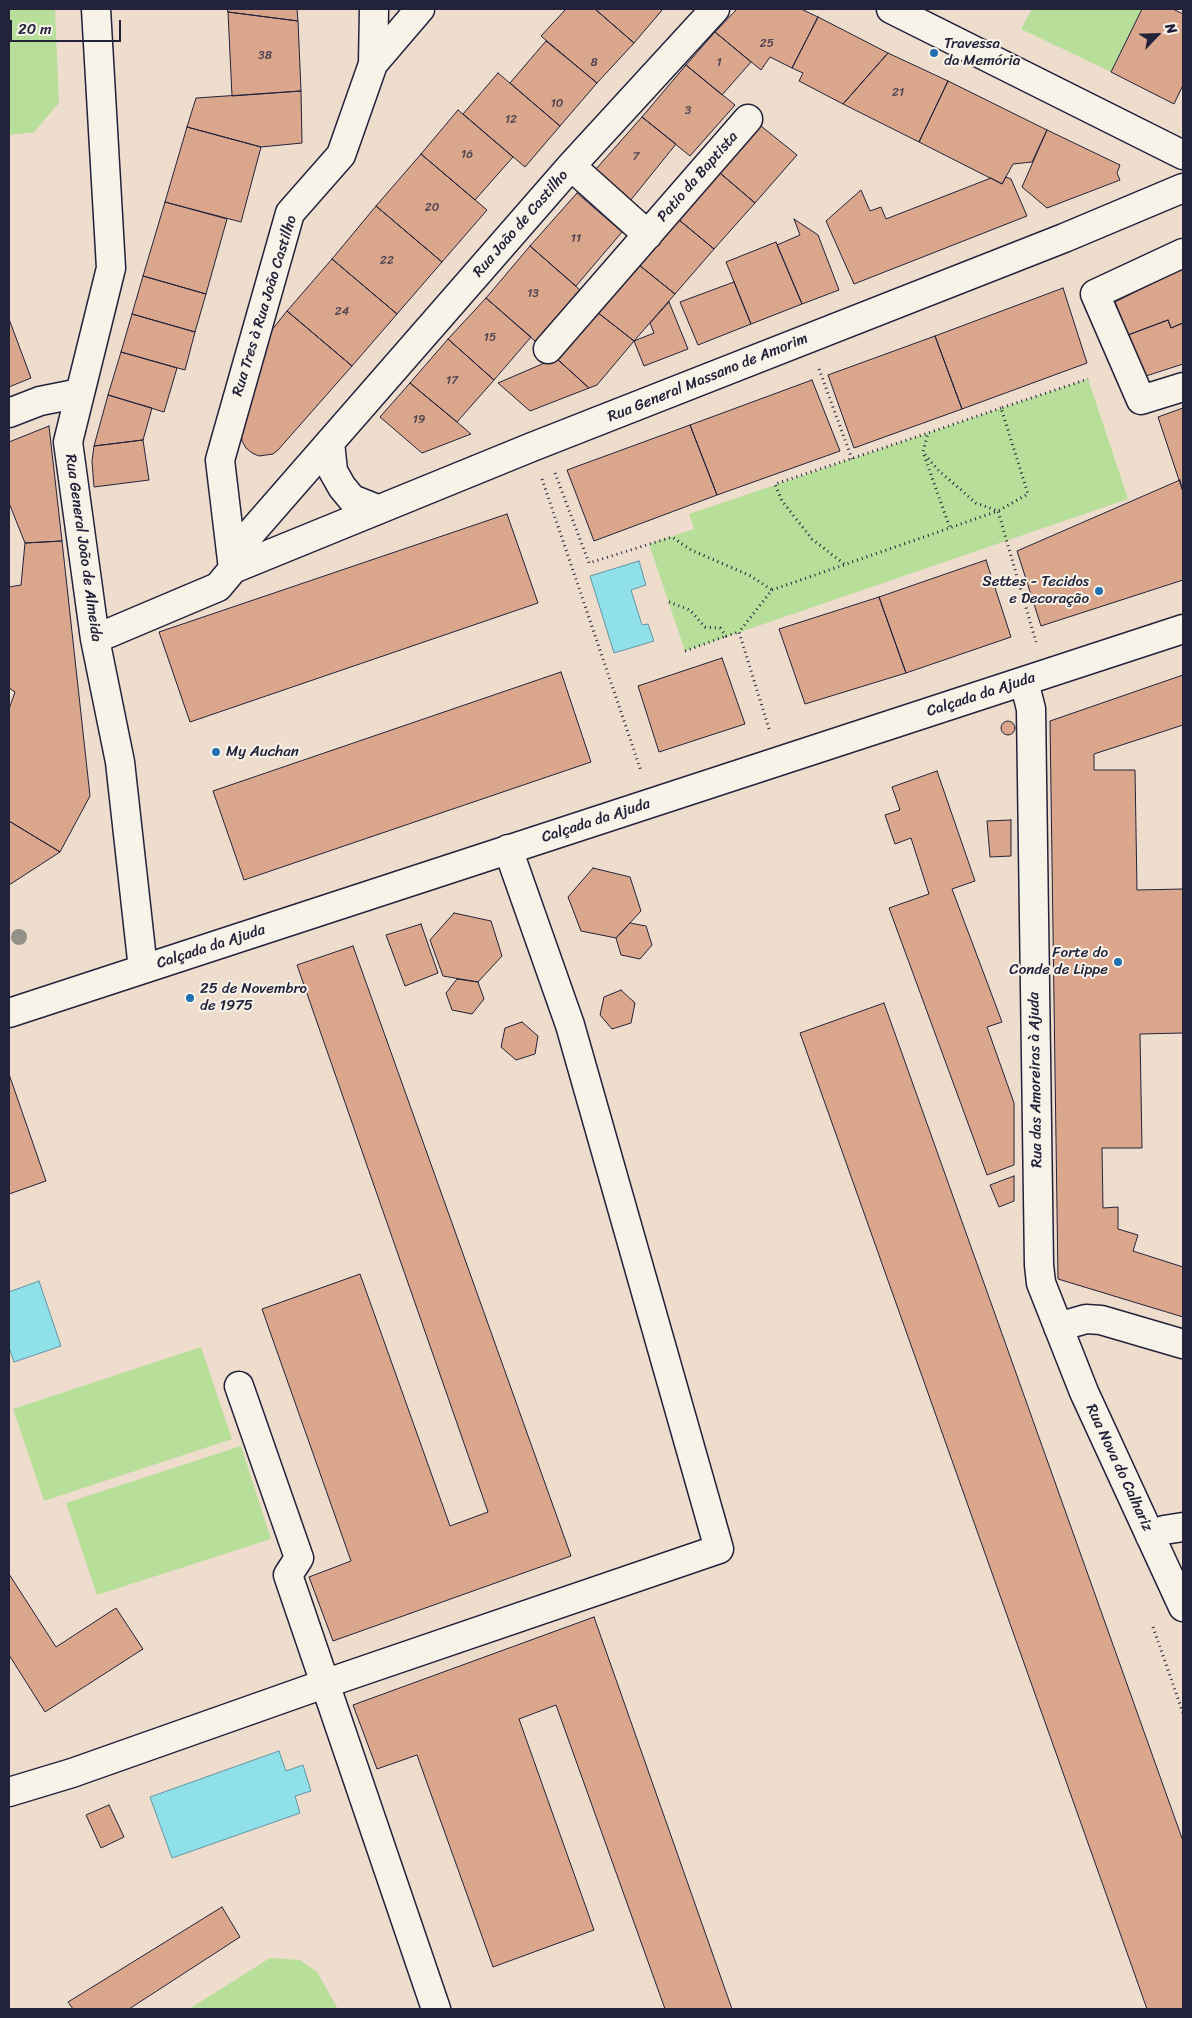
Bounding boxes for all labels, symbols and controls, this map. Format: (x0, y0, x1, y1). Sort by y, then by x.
scale bar (12, 10, 124, 42)
north arrow (1132, 10, 1182, 60)
text: 20 m (18, 16, 52, 42)
text: N (1158, 19, 1185, 38)
place label: Travessa da Memória (944, 35, 1020, 70)
house number: 25 (760, 37, 774, 51)
marker: Travessa da Memória (928, 47, 940, 59)
house number: 38 (258, 49, 272, 63)
house number: 8 (590, 56, 598, 70)
house number: 1 (716, 56, 722, 70)
house number: 21 (892, 86, 904, 100)
house number: 10 (551, 97, 563, 111)
house number: 3 (685, 104, 691, 118)
house number: 12 (505, 113, 517, 127)
street label: Patio da Baptista (654, 128, 742, 226)
house number: 16 (461, 148, 473, 162)
house number: 7 (633, 150, 639, 164)
street label: Rua João de Castilho (470, 167, 572, 281)
house number: 20 (425, 201, 439, 215)
street label: Rua Tres à Rua João Castilho (229, 213, 301, 399)
house number: 11 (571, 232, 581, 246)
house number: 22 (380, 254, 394, 268)
house number: 13 (527, 287, 539, 301)
house number: 24 (335, 305, 349, 319)
street label: Rua General Massano de Amorim (605, 330, 811, 426)
house number: 15 (484, 331, 496, 345)
house number: 17 (446, 374, 458, 388)
house number: 19 (413, 413, 425, 427)
street label: Rua General João de Almeida (61, 453, 105, 643)
place label: Settes - Tecidos e Decoração (982, 573, 1089, 608)
marker: Settes - Tecidos e Decoração (1093, 585, 1105, 597)
street label: Calçada da Ajuda (924, 669, 1038, 721)
place label: My Auchan (226, 743, 299, 761)
marker: My Auchan (210, 746, 222, 758)
street label: Calçada da Ajuda (539, 795, 653, 847)
street label: Calçada da Ajuda (154, 921, 268, 973)
place label: Forte do Conde de Lippe (1009, 944, 1108, 979)
marker: Forte do Conde de Lippe (1112, 956, 1124, 968)
place label: 25 de Novembro de 1975 (200, 980, 307, 1015)
marker: 25 de Novembro de 1975 (184, 992, 196, 1004)
street label: Rua das Amoreiras à Ajuda (1025, 992, 1047, 1168)
street label: Rua Nova do Calhariz (1082, 1401, 1156, 1535)

